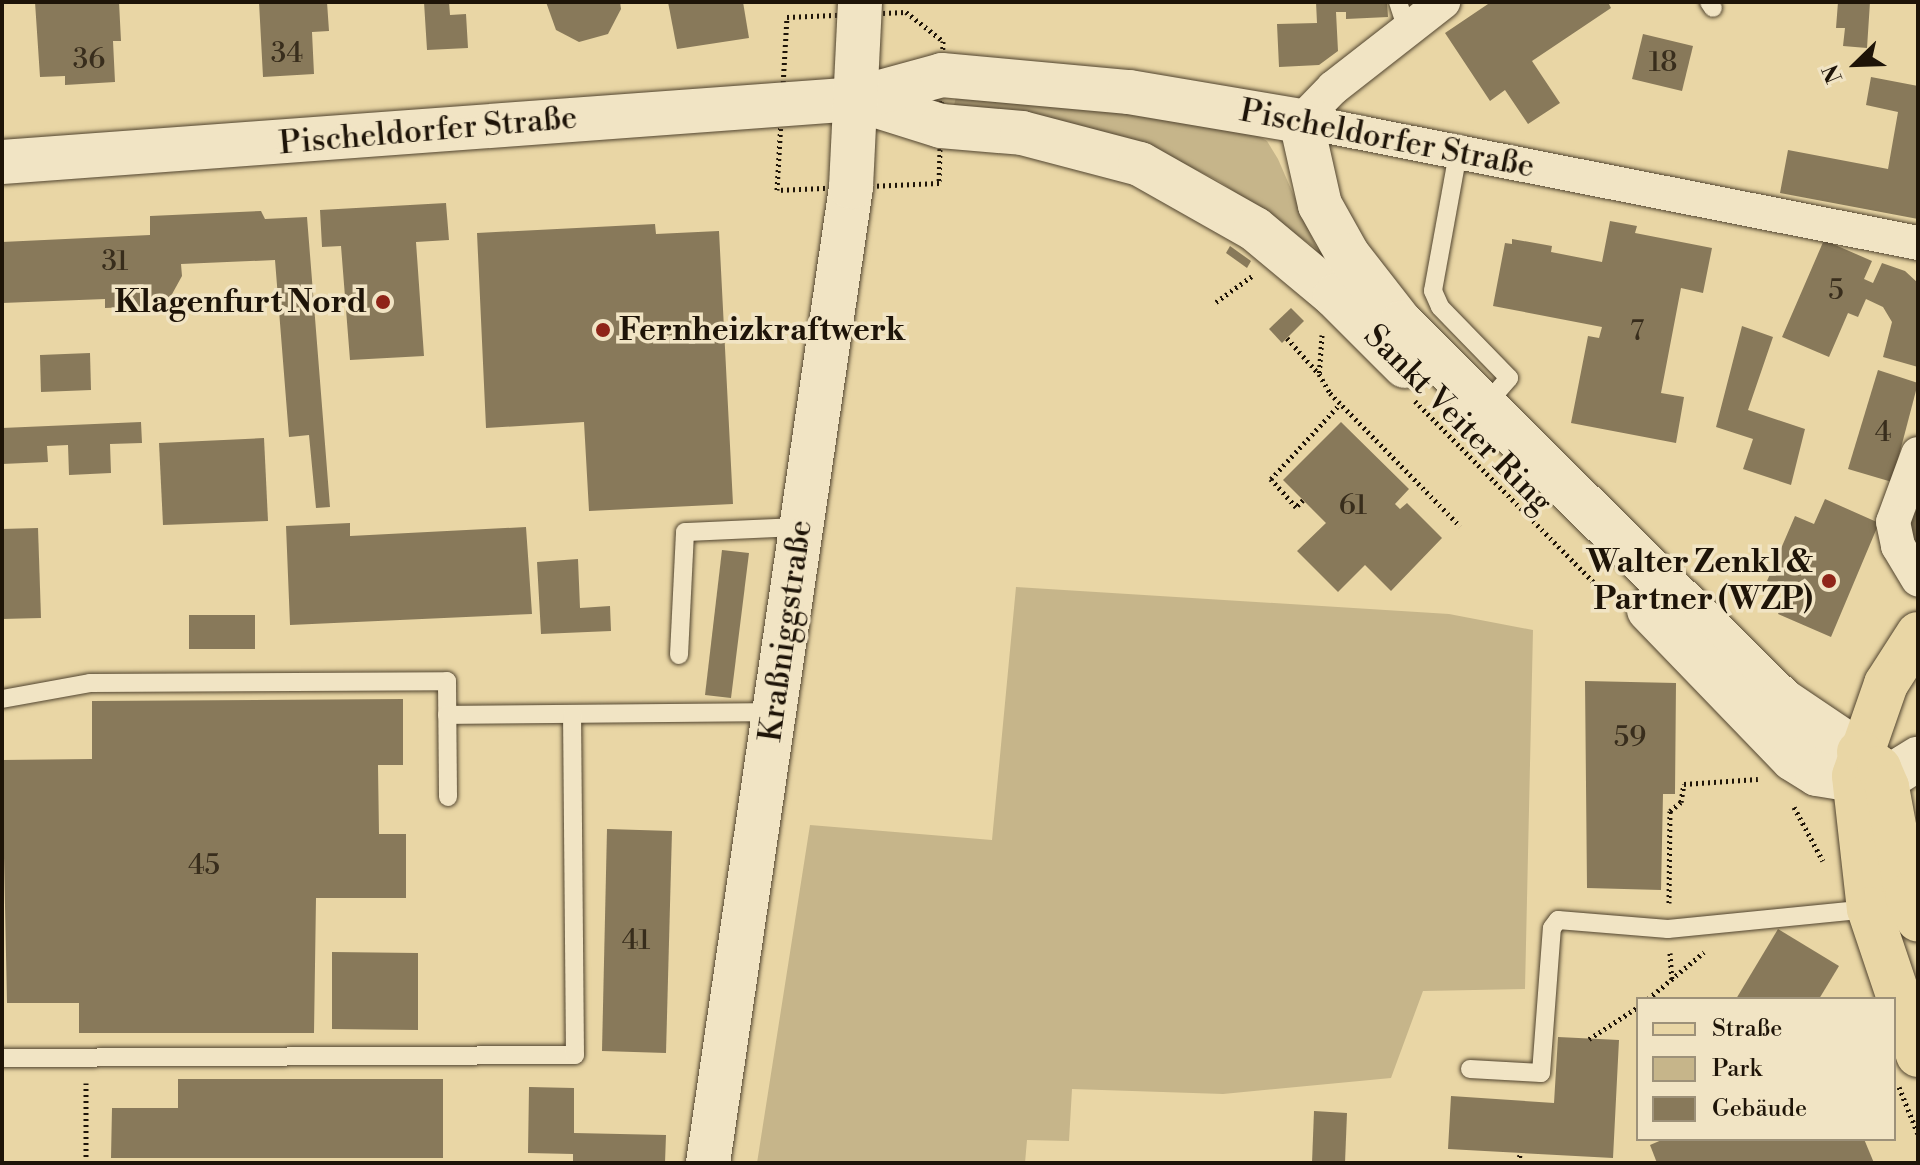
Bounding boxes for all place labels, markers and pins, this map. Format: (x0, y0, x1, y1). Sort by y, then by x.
place label: Klagenfurt Nord (114, 283, 367, 321)
marker: Klagenfurt Nord (374, 293, 392, 311)
place label: Fernheizkraftwerk (619, 311, 905, 349)
marker: Fernheizkraftwerk (594, 321, 612, 339)
place label: Walter Zenkl & Partner (WZP) (1586, 544, 1813, 619)
marker: Walter Zenkl & Partner (WZP) (1820, 572, 1838, 590)

